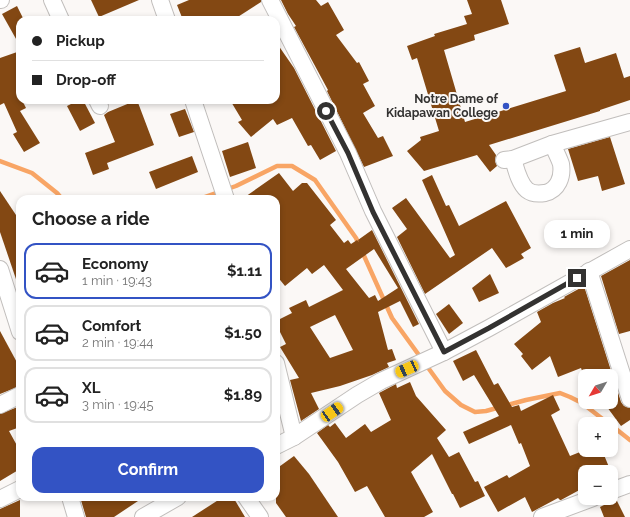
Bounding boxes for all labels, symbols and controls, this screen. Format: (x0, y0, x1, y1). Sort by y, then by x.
text: Pickup (56, 32, 105, 50)
text: Drop-off (56, 71, 116, 89)
place label: Notre Dame of Kidapawan College (386, 92, 499, 120)
marker: Notre Dame of Kidapawan College (501, 101, 511, 111)
route start (317, 102, 335, 120)
text: Choose a ride (32, 208, 150, 229)
callout: 1 min (544, 220, 610, 248)
text: 1 min (561, 226, 593, 241)
icon: car (34, 253, 70, 289)
text: Economy (82, 255, 149, 273)
text: $1.11 (227, 262, 262, 280)
route end (568, 269, 586, 287)
text: 1 min · 19:43 (82, 273, 152, 288)
icon: car (34, 315, 70, 351)
text: Comfort (82, 317, 141, 335)
text: $1.50 (224, 324, 262, 342)
text: 2 min · 19:44 (82, 335, 153, 350)
car (394, 359, 420, 379)
north arrow (578, 369, 618, 409)
map controls (578, 369, 618, 505)
icon: car (34, 377, 70, 413)
text: XL (82, 379, 100, 397)
text: $1.89 (224, 386, 262, 404)
text: 3 min · 19:45 (82, 397, 154, 412)
car (319, 400, 345, 424)
button: + (578, 417, 618, 457)
button: Confirm (32, 447, 264, 493)
button: − (578, 465, 618, 505)

